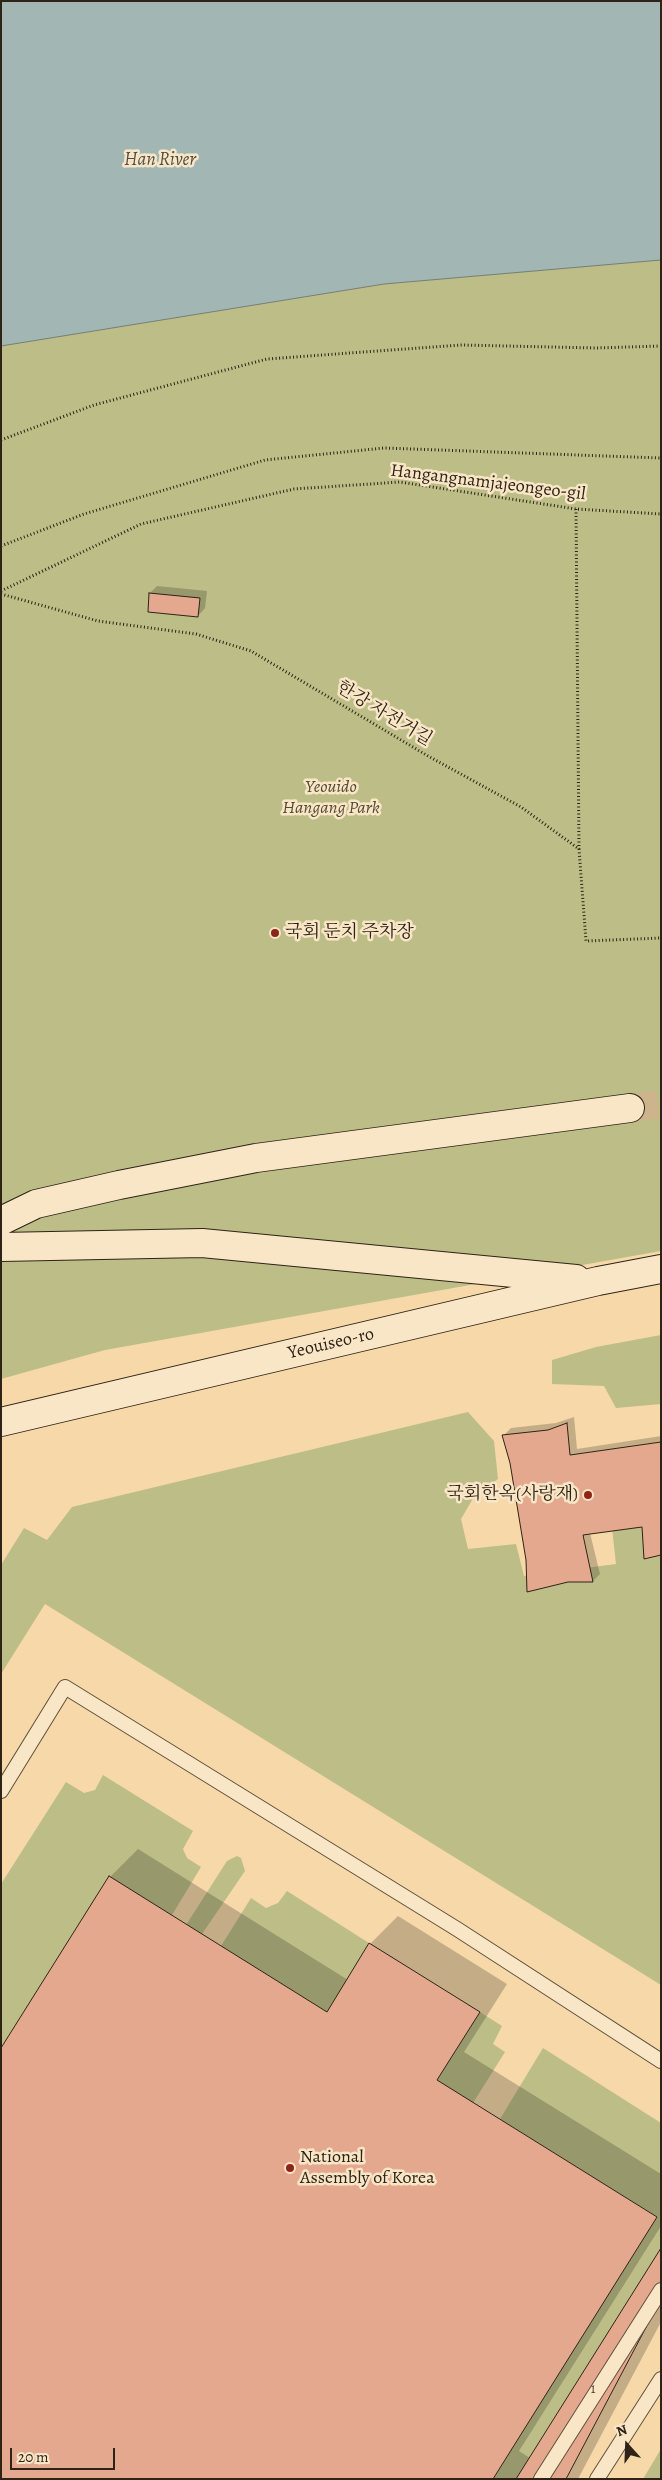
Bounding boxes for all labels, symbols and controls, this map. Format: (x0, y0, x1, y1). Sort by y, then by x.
water label: Han River (124, 149, 196, 171)
street label: Hangangnamjajeongeo-gil (389, 460, 587, 506)
street label: 한강 자전거길 (332, 677, 436, 751)
park label: Yeouido Hangang Park (282, 777, 380, 820)
place label: 국회 둔치 주차장 (285, 922, 414, 944)
marker: 국회 둔치 주차장 (269, 927, 281, 939)
street label: Yeouiseo-ro (286, 1324, 376, 1364)
place label: 국회한옥(사랑재) (446, 1484, 578, 1506)
marker: 국회한옥(사랑재) (582, 1489, 594, 1501)
place label: National Assembly of Korea (300, 2147, 435, 2190)
marker: National Assembly of Korea (284, 2162, 296, 2174)
house number: 1 (590, 2380, 596, 2398)
north arrow (602, 2420, 652, 2470)
text: N (614, 2420, 630, 2441)
scale bar (12, 2438, 118, 2470)
text: 20 m (18, 2447, 49, 2467)

